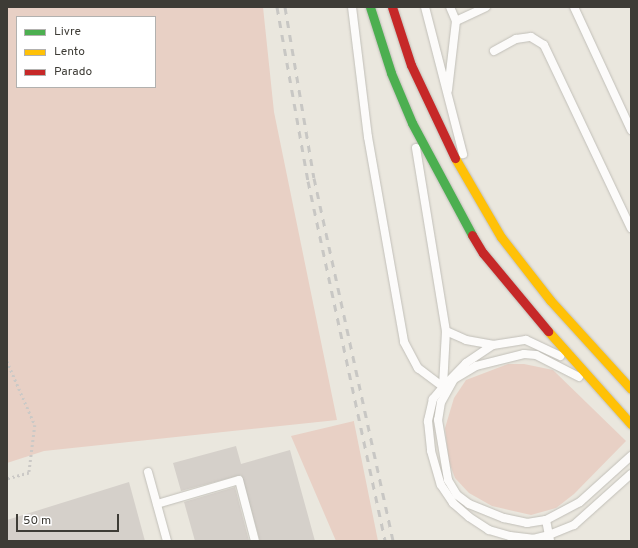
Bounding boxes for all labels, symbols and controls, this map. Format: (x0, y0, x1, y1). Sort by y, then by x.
legend (16, 16, 156, 88)
text: Livre (54, 24, 81, 40)
text: Lento (54, 44, 85, 60)
text: Parado (54, 64, 92, 80)
scale bar (18, 506, 121, 532)
text: 50 m (23, 513, 51, 529)

